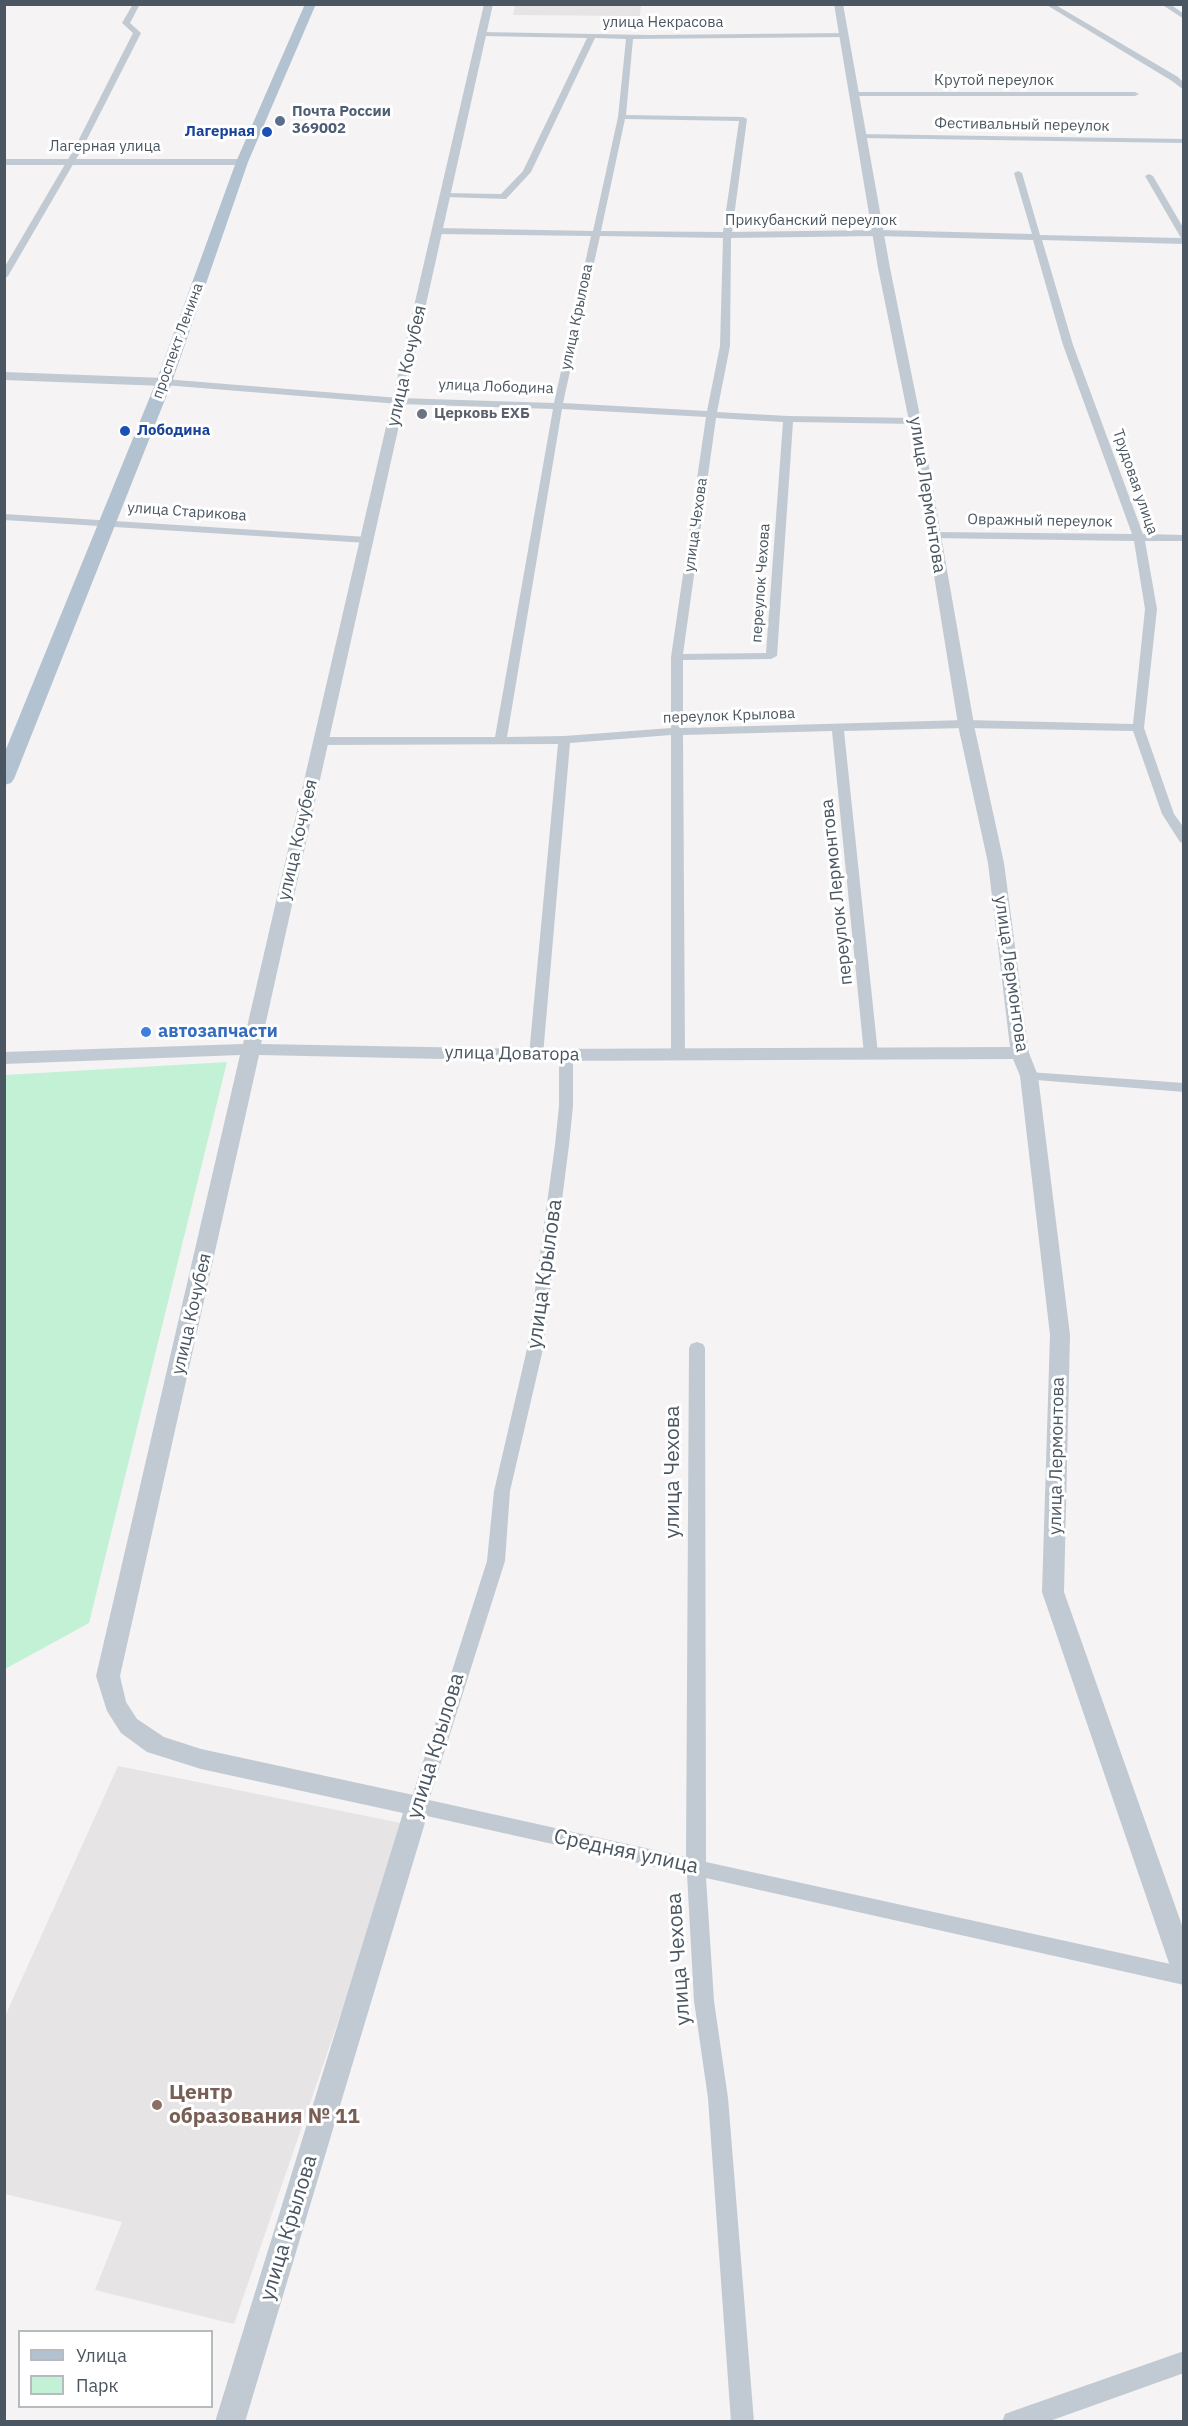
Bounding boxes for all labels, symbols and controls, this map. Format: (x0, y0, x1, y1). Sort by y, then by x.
street label: улица Некрасова (602, 14, 724, 32)
street label: Крутой переулок (934, 72, 1054, 90)
place label: Почта России 369002 (292, 103, 391, 138)
marker: Почта России 369002 (273, 114, 287, 128)
street label: Фестивальный переулок (934, 114, 1110, 136)
place label: Лагерная (185, 123, 255, 141)
marker: Лагерная (260, 125, 274, 139)
street label: Лагерная улица (49, 138, 161, 156)
street label: Прикубанский переулок (725, 212, 897, 230)
street label: улица Крылова (557, 262, 597, 372)
street label: проспект Ленина (149, 281, 207, 401)
street label: улица Кочубея (383, 303, 431, 429)
street label: улица Лободина (438, 376, 554, 398)
place label: Церковь ЕХБ (434, 405, 530, 423)
marker: Церковь ЕХБ (415, 407, 429, 421)
street label: улица Лермонтова (904, 415, 950, 575)
place label: Лободина (137, 422, 210, 440)
marker: Лободина (118, 424, 132, 438)
street label: Трудовая улица (1108, 427, 1162, 537)
street label: улица Чехова (680, 477, 712, 573)
street label: улица Старикова (127, 499, 247, 525)
street label: Овражный переулок (967, 511, 1113, 531)
street label: переулок Чехова (748, 523, 774, 643)
street label: переулок Крылова (663, 705, 795, 727)
street label: улица Кочубея (274, 777, 322, 903)
street label: переулок Лермонтова (816, 798, 858, 986)
street label: улица Лермонтова (989, 894, 1033, 1054)
place label: автозапчасти (158, 1021, 278, 1043)
marker: автозапчасти (139, 1025, 153, 1039)
street label: улица Доватора (444, 1042, 580, 1066)
street label: улица Крылова (522, 1198, 568, 1350)
street label: улица Кочубея (168, 1251, 216, 1377)
street label: улица Лермонтова (1045, 1377, 1069, 1535)
street label: улица Чехова (660, 1406, 686, 1538)
street label: улица Крылова (402, 1670, 470, 1822)
street label: Средняя улица (551, 1824, 701, 1880)
street label: улица Чехова (662, 1892, 696, 2026)
place label: Центр образования № 11 (169, 2080, 360, 2130)
marker: Центр образования № 11 (150, 2098, 164, 2112)
street label: улица Крылова (255, 2152, 323, 2304)
legend (18, 2330, 213, 2408)
text: Улица (76, 2344, 127, 2367)
text: Парк (76, 2374, 118, 2397)

